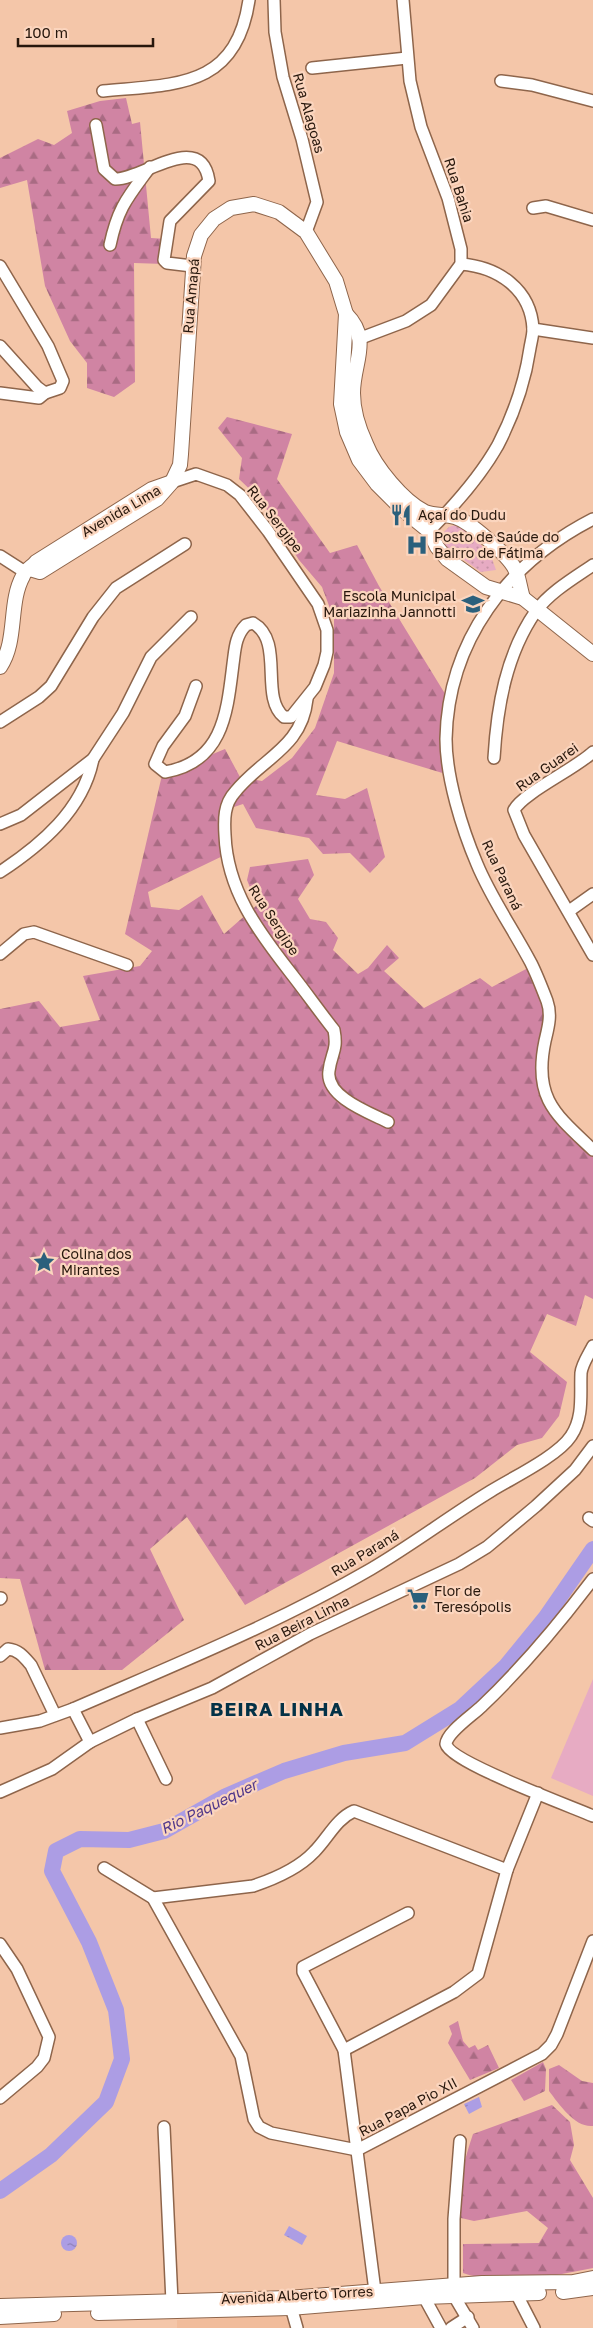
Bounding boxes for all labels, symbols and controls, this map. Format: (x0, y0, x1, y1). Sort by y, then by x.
scale bar (18, 15, 152, 47)
text: 100 m (25, 23, 68, 41)
street label: Rua Alagoas (290, 71, 329, 155)
street label: Rua Bahia (441, 156, 478, 224)
street label: Rua Amapá (179, 258, 202, 334)
street label: Avenida Lima (78, 481, 163, 540)
street label: Rua Sergipe (244, 482, 307, 556)
restaurant icon: Açaí do Dudu (388, 502, 414, 528)
place label: Açaí do Dudu (418, 506, 506, 523)
place label: Posto de Saúde do Bairro de Fátima (434, 528, 559, 561)
hospital icon: Posto de Saúde do Bairro de Fátima (404, 532, 430, 558)
place label: Escola Municipal Mariazinha Jannotti (323, 587, 456, 620)
school or university icon: Escola Municipal Mariazinha Jannotti (460, 591, 486, 617)
street label: Rua Guarei (512, 739, 581, 794)
street label: Rua Paraná (479, 837, 526, 913)
street label: Rua Sergipe (245, 881, 304, 958)
place label: Colina dos Mirantes (61, 1245, 132, 1278)
place icon: Colina dos Mirantes (31, 1249, 57, 1275)
street label: Rua Paraná (328, 1526, 402, 1579)
place label: Flor de Teresópolis (434, 1582, 511, 1615)
supermarket icon: Flor de Teresópolis (405, 1586, 431, 1612)
street label: Rua Beira Linha (252, 1591, 352, 1654)
district label: BEIRA LINHA (210, 1697, 344, 1720)
water label: Rio Paquequer (157, 1774, 262, 1837)
street label: Rua Papa Pio XII (356, 2073, 460, 2140)
street label: Avenida Alberto Torres (220, 2282, 373, 2307)

